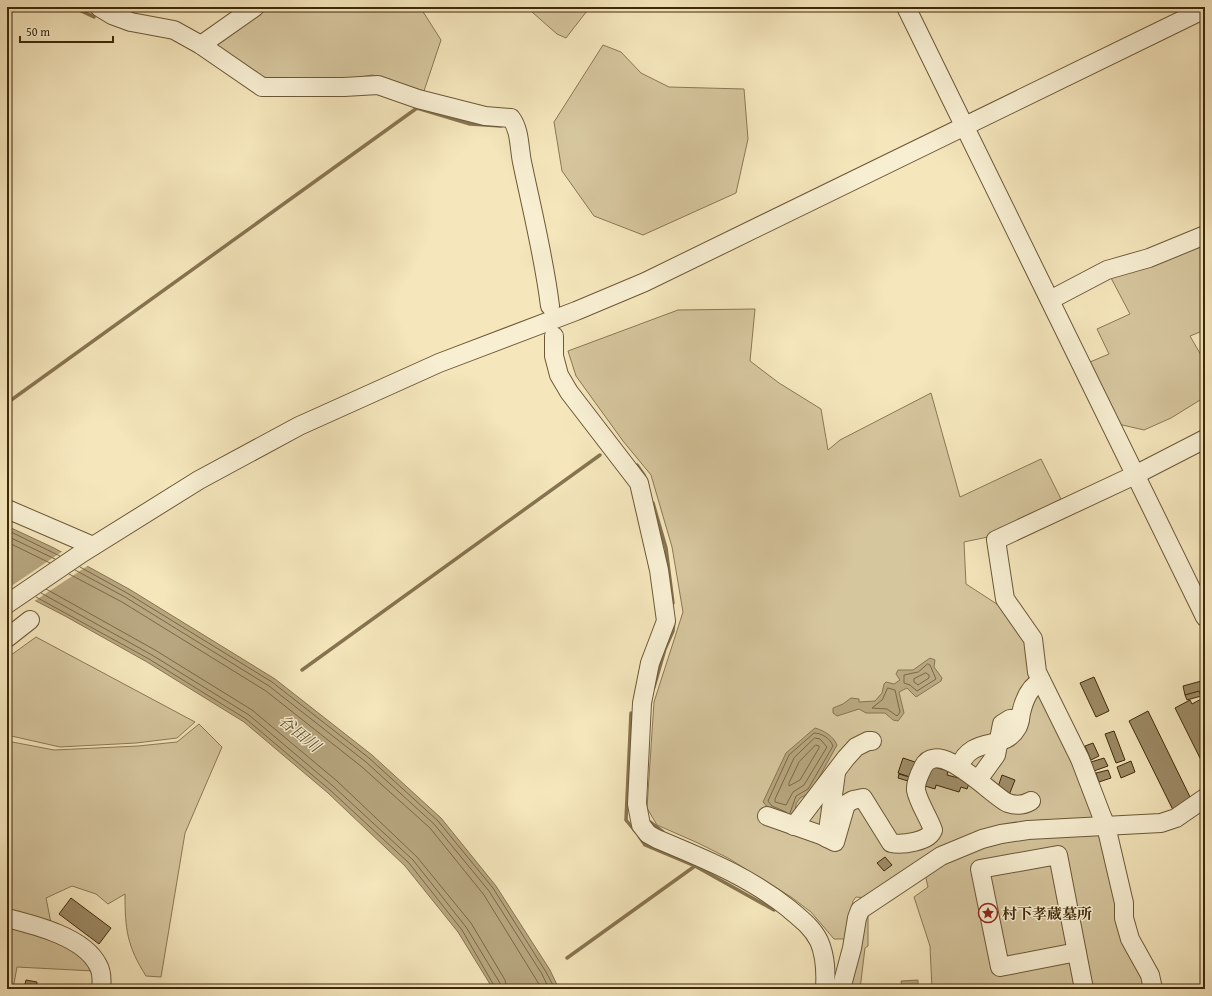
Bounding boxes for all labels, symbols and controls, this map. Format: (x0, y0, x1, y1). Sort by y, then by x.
scale bar (20, 18, 113, 44)
text: 50 m (26, 23, 50, 40)
water label: 谷田川 (274, 709, 328, 759)
place icon: 村下孝蔵墓所 (977, 902, 999, 924)
place label: 村下孝蔵墓所 (1002, 903, 1092, 924)

